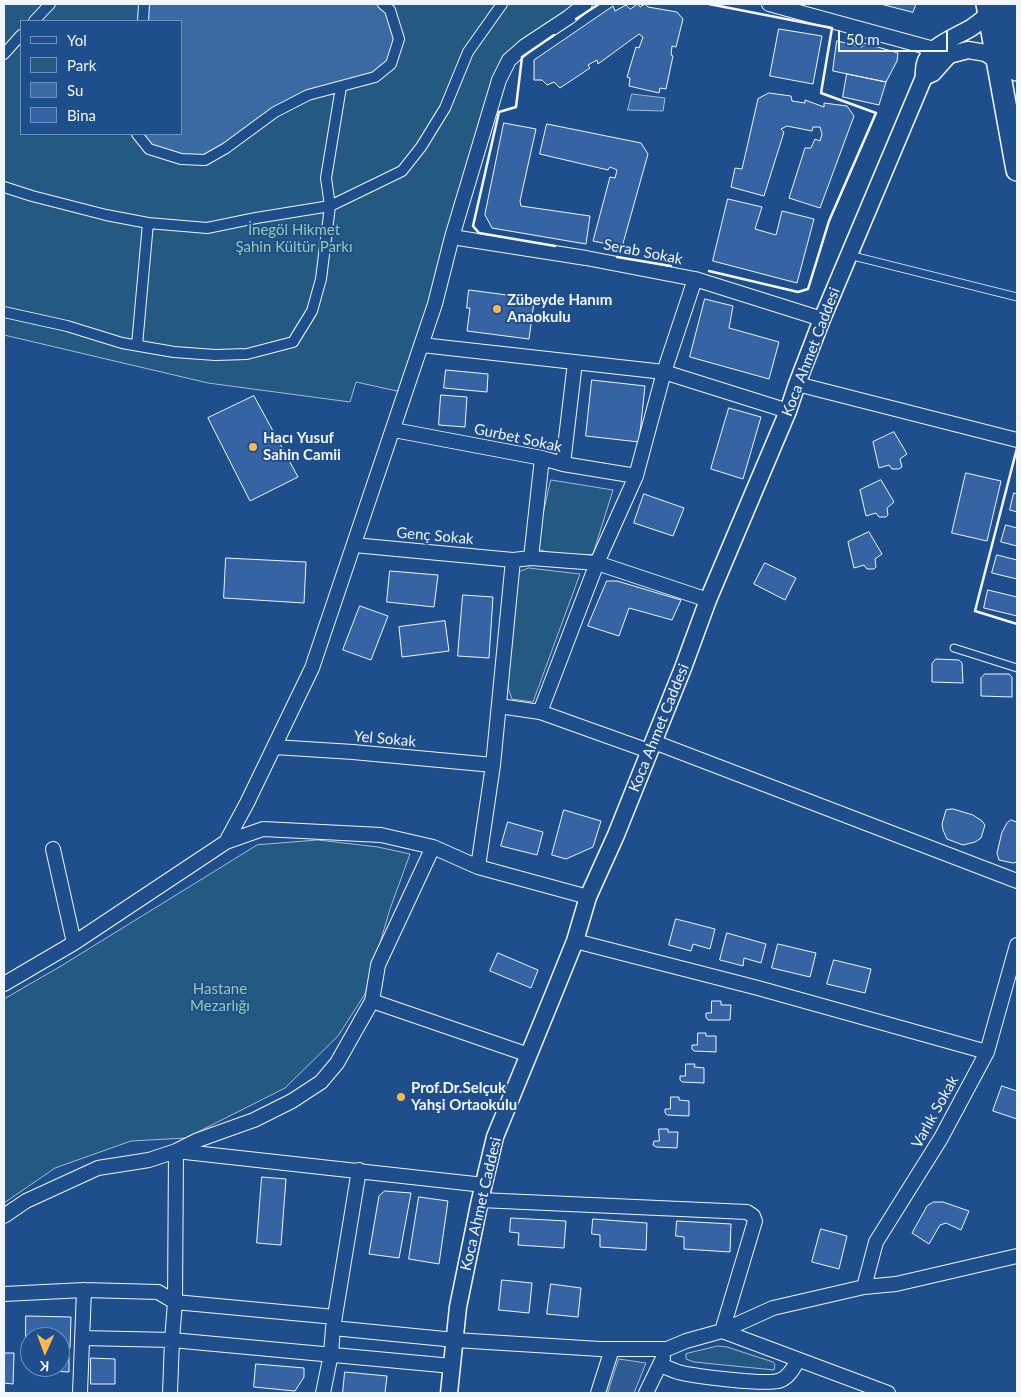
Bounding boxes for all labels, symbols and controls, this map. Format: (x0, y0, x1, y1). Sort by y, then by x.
legend (20, 20, 182, 135)
scale bar (841, 20, 951, 52)
text: 50 m (846, 30, 880, 48)
text: Yol (67, 31, 87, 49)
text: Park (67, 56, 96, 74)
text: Su (67, 81, 83, 99)
text: Bina (67, 106, 96, 124)
park label: İnegöl Hikmet Şahin Kültür Parkı (235, 221, 353, 256)
street label: Serab Sokak (602, 236, 684, 268)
street label: Koca Ahmet Caddesi (778, 285, 844, 419)
place label: Zübeyde Hanım Anaokulu (507, 291, 612, 326)
marker: Zübeyde Hanım Anaokulu (491, 303, 503, 315)
street label: Gurbet Sokak (472, 420, 564, 456)
place label: Hacı Yusuf Sahin Camii (263, 429, 341, 464)
marker: Hacı Yusuf Sahin Camii (247, 441, 259, 453)
street label: Genç Sokak (396, 524, 474, 548)
street label: Koca Ahmet Caddesi (625, 661, 693, 795)
street label: Yel Sokak (353, 727, 417, 751)
park label: Hastane Mezarlığı (190, 980, 250, 1015)
street label: Varlık Sokak (908, 1073, 962, 1151)
place label: Prof.Dr.Selçuk Yahşi Ortaokulu (411, 1079, 517, 1114)
marker: Prof.Dr.Selçuk Yahşi Ortaokulu (395, 1091, 407, 1103)
street label: Koca Ahmet Caddesi (457, 1135, 505, 1273)
north arrow (20, 1327, 70, 1377)
text: K (39, 1358, 50, 1375)

